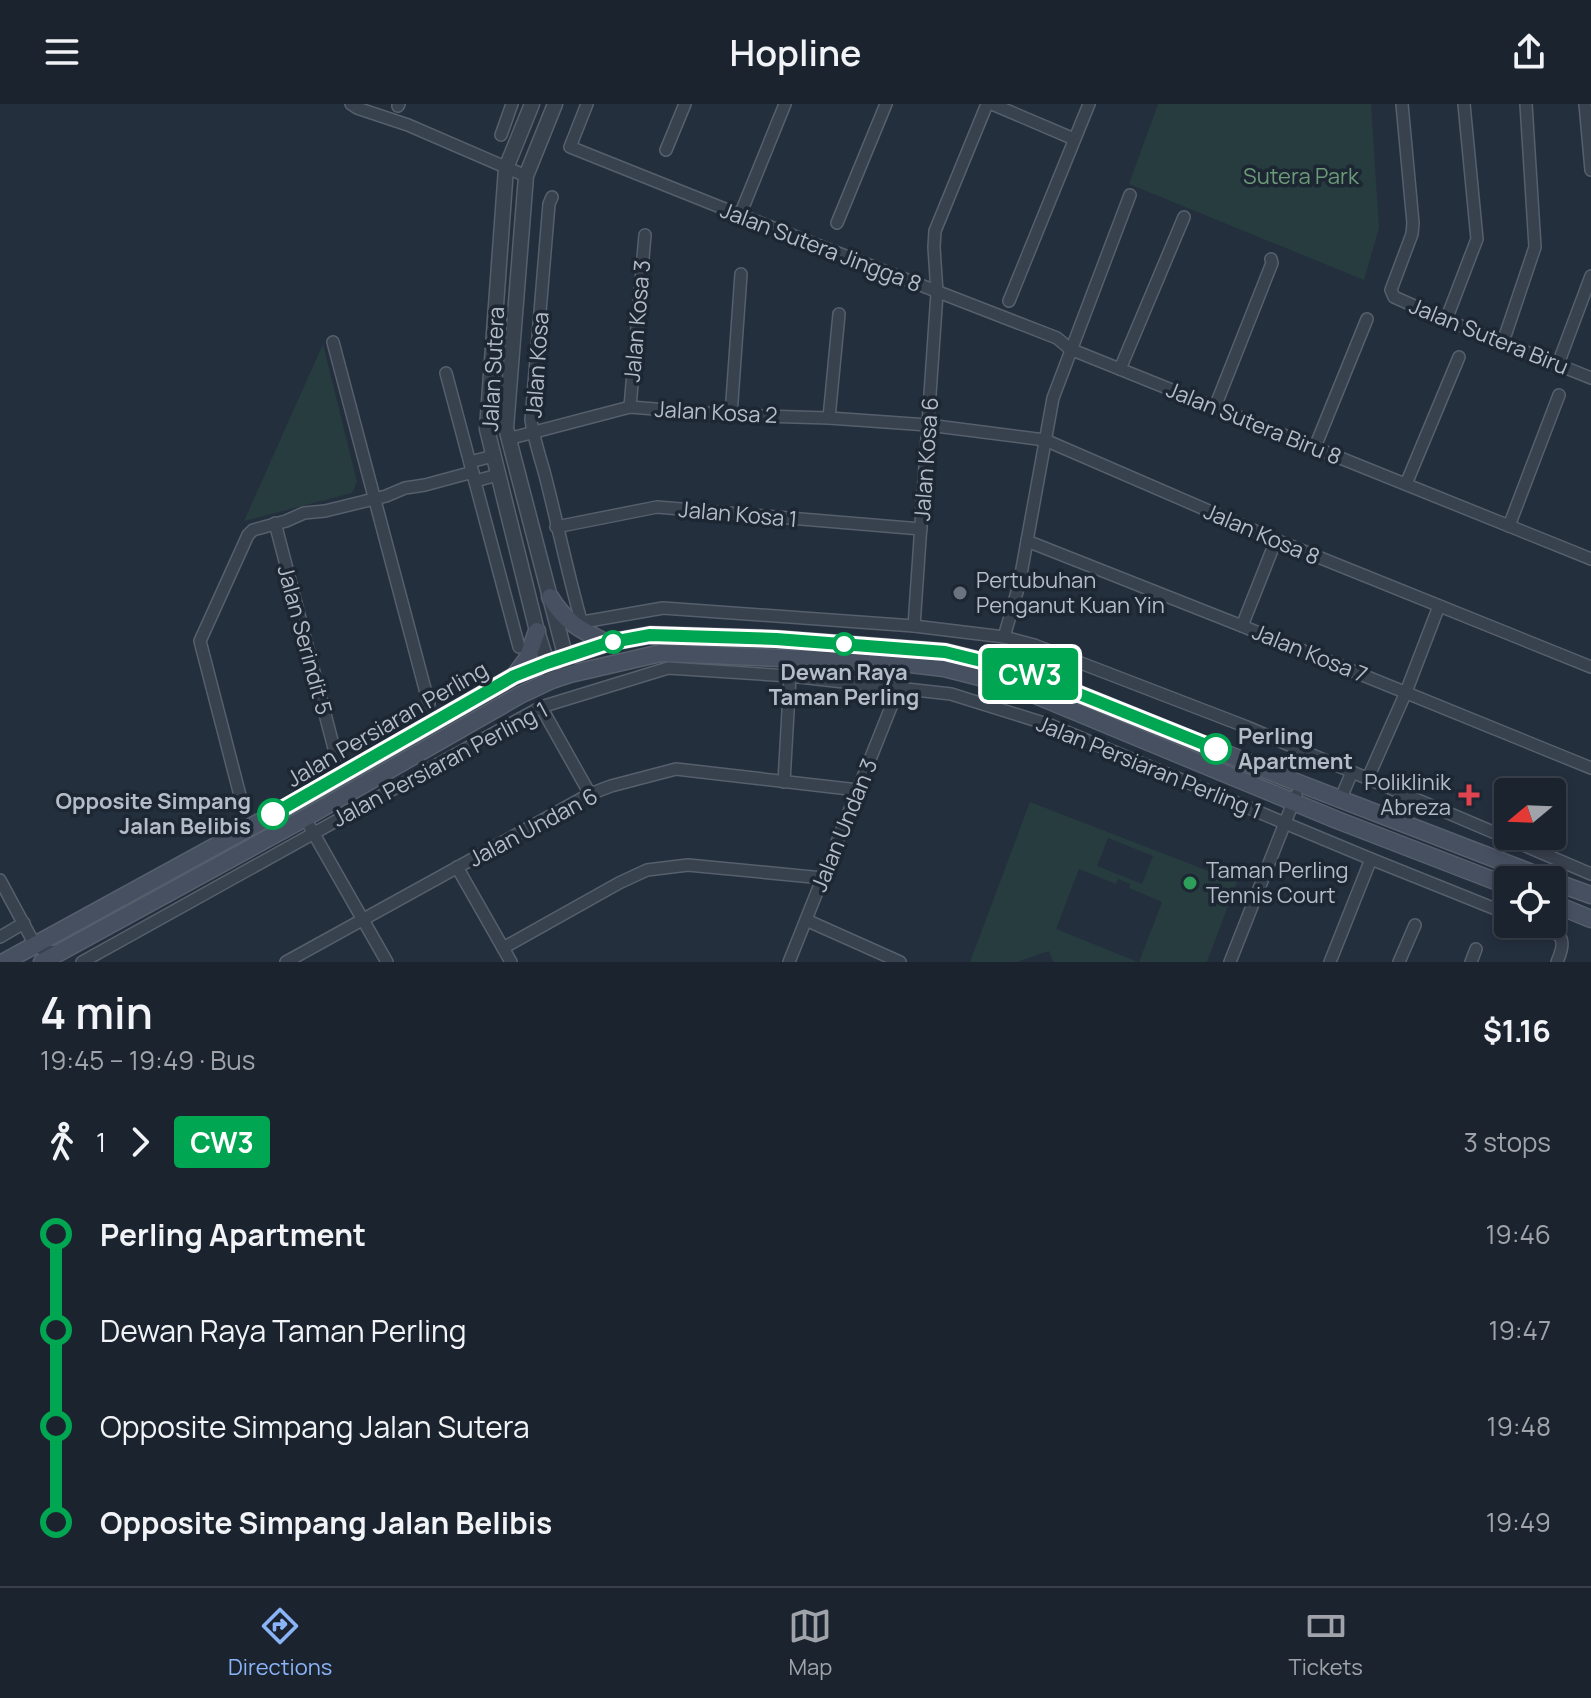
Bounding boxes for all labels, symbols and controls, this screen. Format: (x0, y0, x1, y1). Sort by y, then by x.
text: Hopline (730, 28, 861, 77)
icon: menu (40, 30, 84, 74)
icon: share (1507, 30, 1551, 74)
park label: Sutera Park (1243, 161, 1360, 191)
street label: Jalan Sutera Jingga 8 (716, 195, 926, 299)
street label: Jalan Kosa 3 (617, 259, 657, 383)
street label: Jalan Sutera Biru (1405, 290, 1573, 382)
street label: Jalan Sutera (475, 306, 511, 432)
street label: Jalan Kosa (518, 311, 556, 419)
street label: Jalan Sutera Biru 8 (1162, 374, 1346, 472)
street label: Jalan Kosa 2 (654, 394, 778, 430)
street label: Jalan Kosa 6 (907, 396, 945, 522)
street label: Jalan Kosa 1 (677, 494, 799, 534)
street label: Jalan Kosa 8 (1199, 496, 1325, 572)
street label: Jalan Serindit 5 (271, 562, 339, 718)
place label: Pertubuhan Penganut Kuan Yin (976, 565, 1165, 620)
marker: Pertubuhan Penganut Kuan Yin (951, 584, 969, 602)
street label: Jalan Kosa 7 (1248, 616, 1372, 690)
unlabelled marker (602, 631, 624, 653)
marker: Dewan Raya Taman Perling (833, 633, 855, 655)
line badge: CW3 (984, 648, 1076, 700)
street label: Jalan Persiaran Perling (281, 654, 493, 794)
text: CW3 (998, 655, 1062, 693)
place label: Dewan Raya Taman Perling (769, 657, 919, 712)
street label: Jalan Persiaran Perling 1 (327, 694, 553, 834)
street label: Jalan Persiaran Perling 1 (1032, 708, 1266, 826)
place label: Perling Apartment (1238, 721, 1353, 776)
marker: Perling Apartment (1201, 734, 1231, 764)
street label: Jalan Undan 3 (804, 754, 884, 896)
place label: Poliklinik Abreza (1364, 767, 1452, 822)
north arrow (1494, 778, 1566, 850)
map controls (1494, 778, 1566, 938)
street label: Jalan Undan 6 (463, 780, 603, 874)
marker: Poliklinik Abreza (1458, 784, 1480, 806)
place label: Opposite Simpang Jalan Belibis (55, 786, 251, 841)
marker: Opposite Simpang Jalan Belibis (258, 799, 288, 829)
place label: Taman Perling Tennis Court (1206, 855, 1349, 910)
button: locate (1494, 866, 1566, 938)
marker: Taman Perling Tennis Court (1181, 874, 1199, 892)
text: 4 min (40, 982, 153, 1042)
text: $1.16 (1483, 1010, 1551, 1051)
text: 19:45 – 19:49 · Bus (40, 1042, 255, 1078)
icon: walk (40, 1120, 84, 1164)
icon: forward (118, 1120, 162, 1164)
text: CW3 (190, 1123, 254, 1161)
text: 1 (96, 1124, 106, 1160)
text: 3 stops (1464, 1124, 1551, 1160)
text: Perling Apartment (100, 1214, 366, 1255)
text: 19:46 (1485, 1216, 1551, 1252)
text: Dewan Raya Taman Perling (100, 1310, 467, 1351)
text: 19:47 (1489, 1312, 1551, 1348)
text: Opposite Simpang Jalan Sutera (100, 1406, 530, 1447)
text: 19:48 (1487, 1408, 1551, 1444)
text: Opposite Simpang Jalan Belibis (100, 1502, 552, 1543)
text: 19:49 (1486, 1504, 1551, 1540)
tab: Directions (228, 1604, 332, 1682)
tab: Map (788, 1604, 832, 1682)
tab: Tickets (1289, 1604, 1363, 1682)

